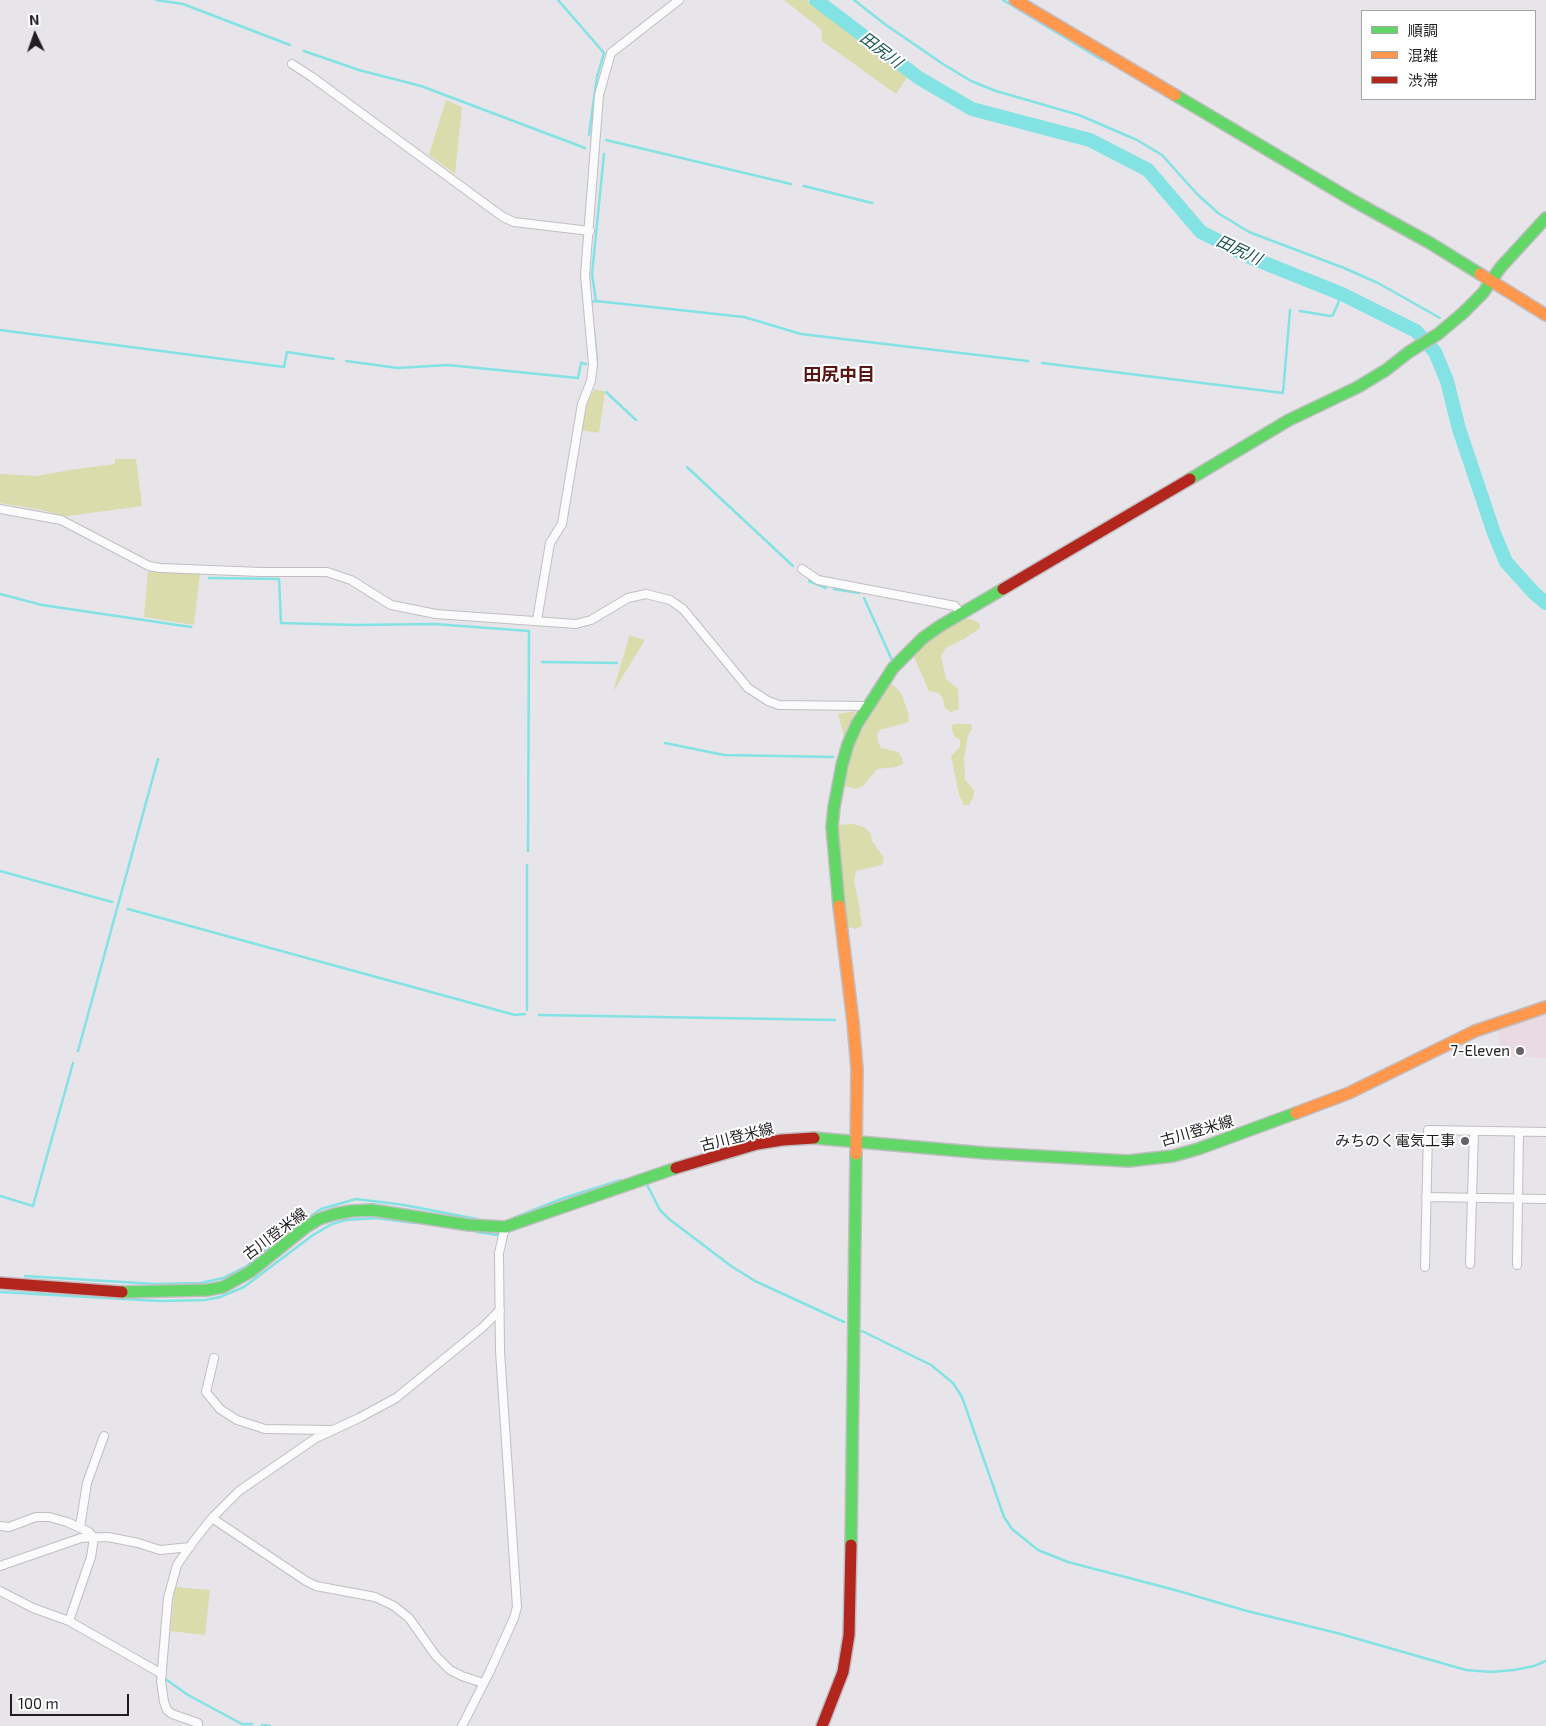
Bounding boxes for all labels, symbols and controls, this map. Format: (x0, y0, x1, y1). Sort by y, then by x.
north arrow (10, 10, 60, 60)
legend (1361, 10, 1536, 100)
text: N (29, 11, 40, 28)
text: 順調 (1408, 21, 1438, 39)
water label: 田尻川 (856, 28, 906, 72)
text: 混雑 (1408, 46, 1438, 64)
text: 渋滞 (1408, 71, 1438, 89)
water label: 田尻川 (1213, 231, 1265, 269)
district label: 田尻中目 (803, 364, 875, 386)
place label: 7-Eleven (1450, 1042, 1510, 1060)
marker: 7-Eleven (1514, 1045, 1526, 1057)
street label: 古川登米線 (1158, 1112, 1236, 1150)
street label: 古川登米線 (698, 1119, 776, 1155)
place label: みちのく電気工事 (1335, 1132, 1455, 1150)
marker: みちのく電気工事 (1459, 1135, 1471, 1147)
street label: 古川登米線 (240, 1204, 310, 1264)
scale bar (12, 1684, 131, 1716)
text: 100 m (18, 1694, 59, 1712)

